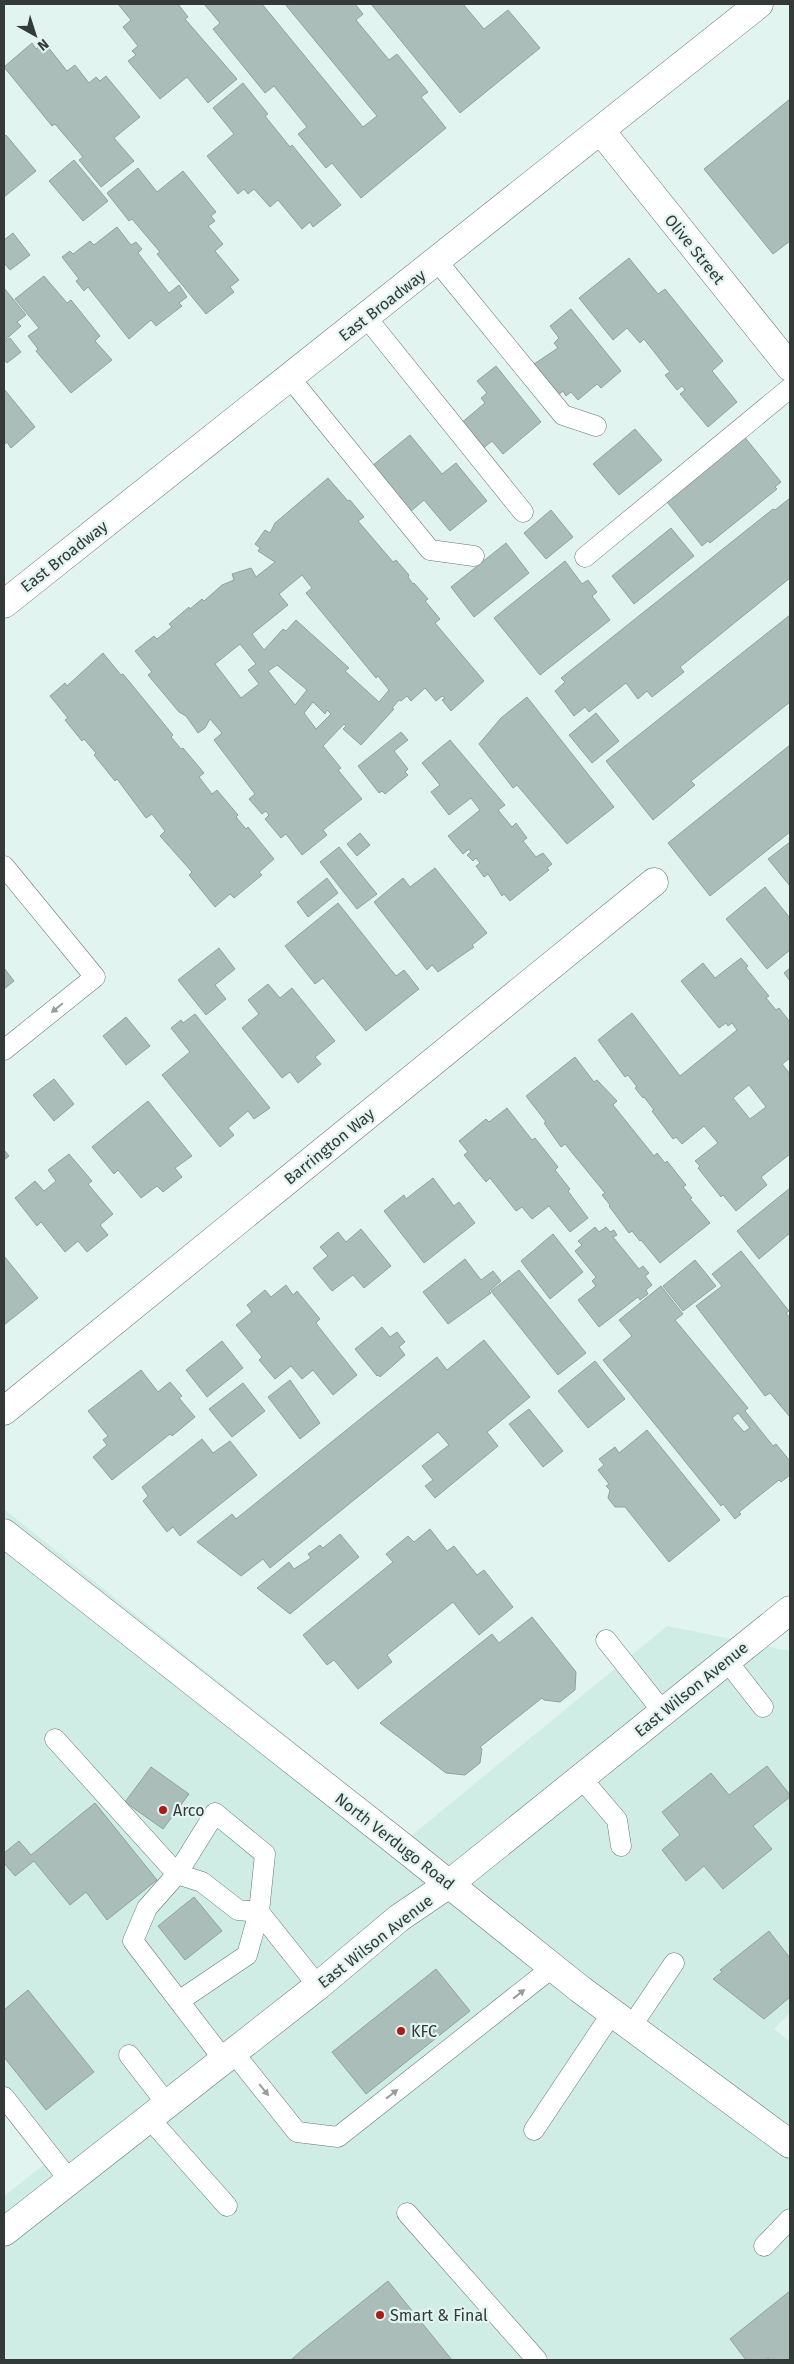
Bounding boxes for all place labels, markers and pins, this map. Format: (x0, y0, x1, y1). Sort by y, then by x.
place label: Arco (173, 1801, 205, 1820)
marker: Arco (157, 1804, 169, 1816)
place label: KFC (411, 2022, 437, 2041)
marker: KFC (395, 2025, 407, 2037)
place label: Smart & Final (390, 2306, 488, 2325)
marker: Smart & Final (374, 2309, 386, 2321)

